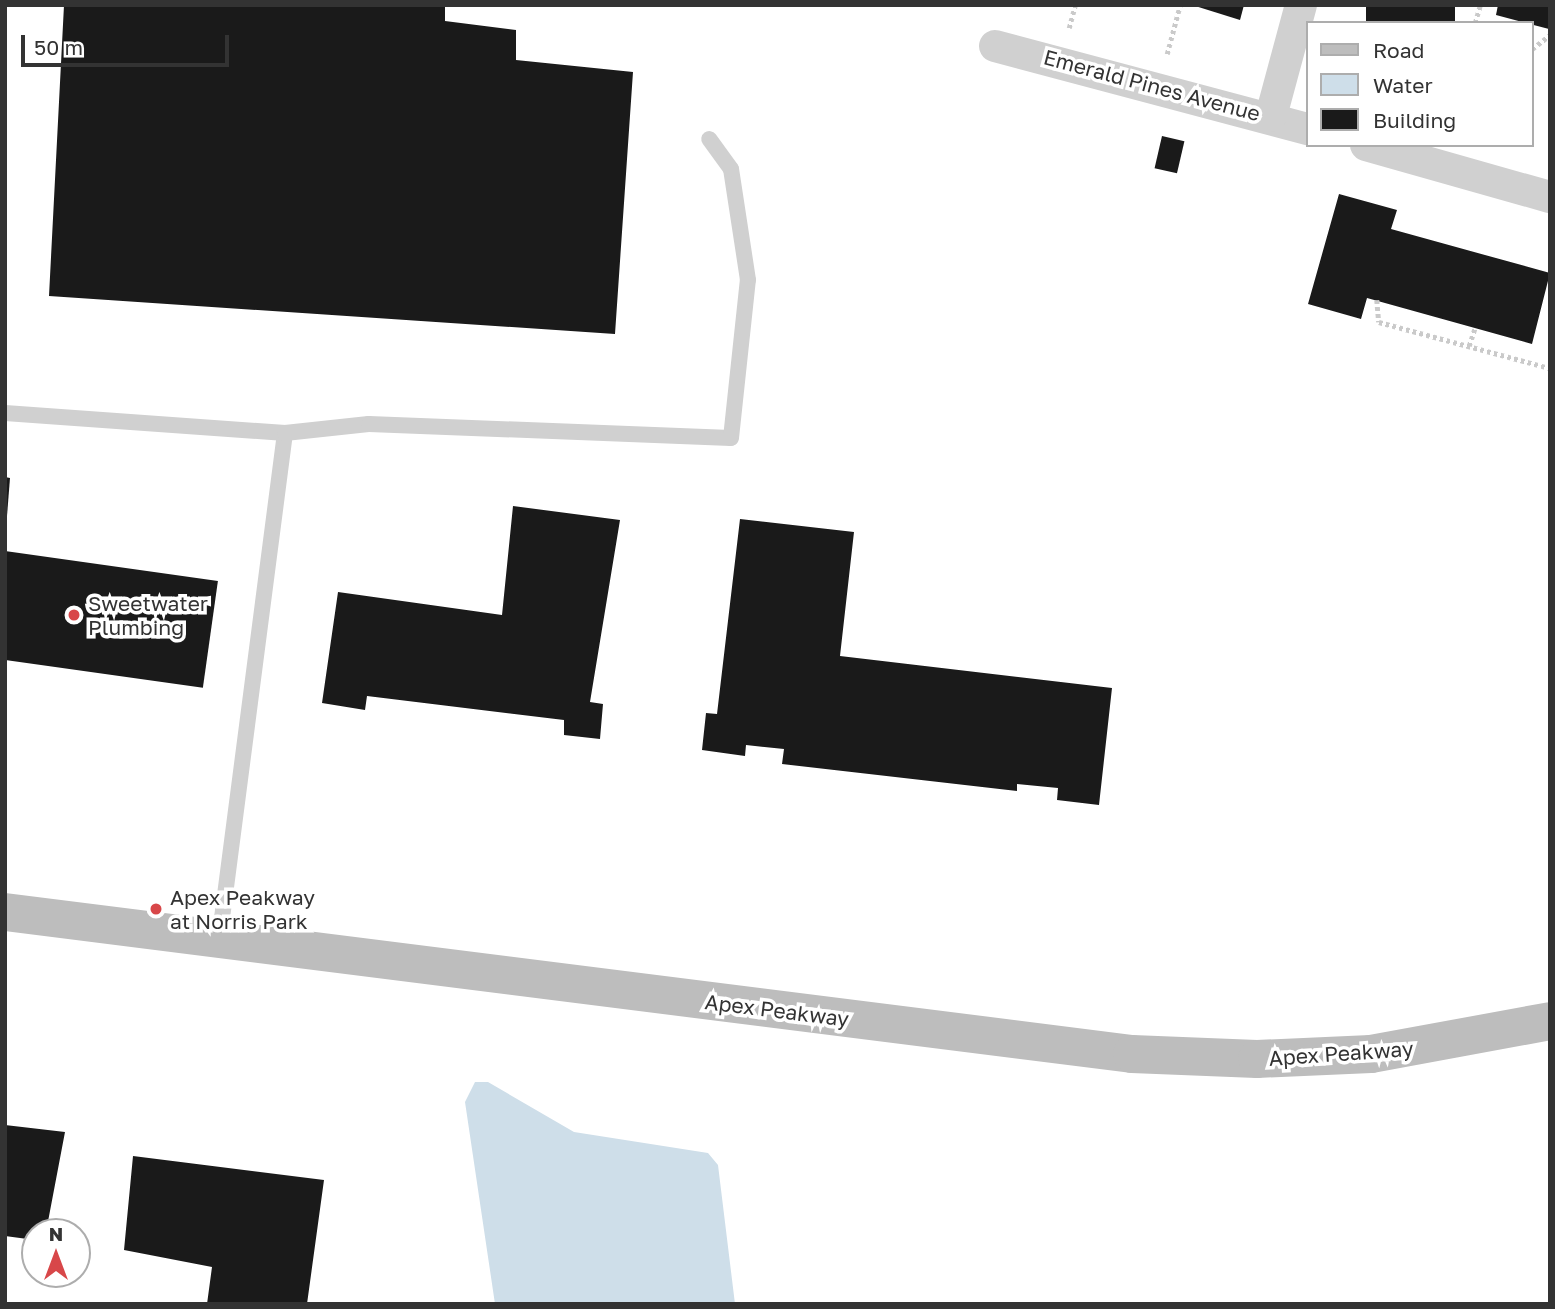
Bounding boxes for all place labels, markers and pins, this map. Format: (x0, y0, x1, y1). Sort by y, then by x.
place label: Sweetwater Plumbing (88, 590, 208, 640)
marker: Sweetwater Plumbing (66, 607, 82, 623)
place label: Apex Peakway at Norris Park (170, 884, 315, 934)
marker: Apex Peakway at Norris Park (148, 901, 164, 917)

